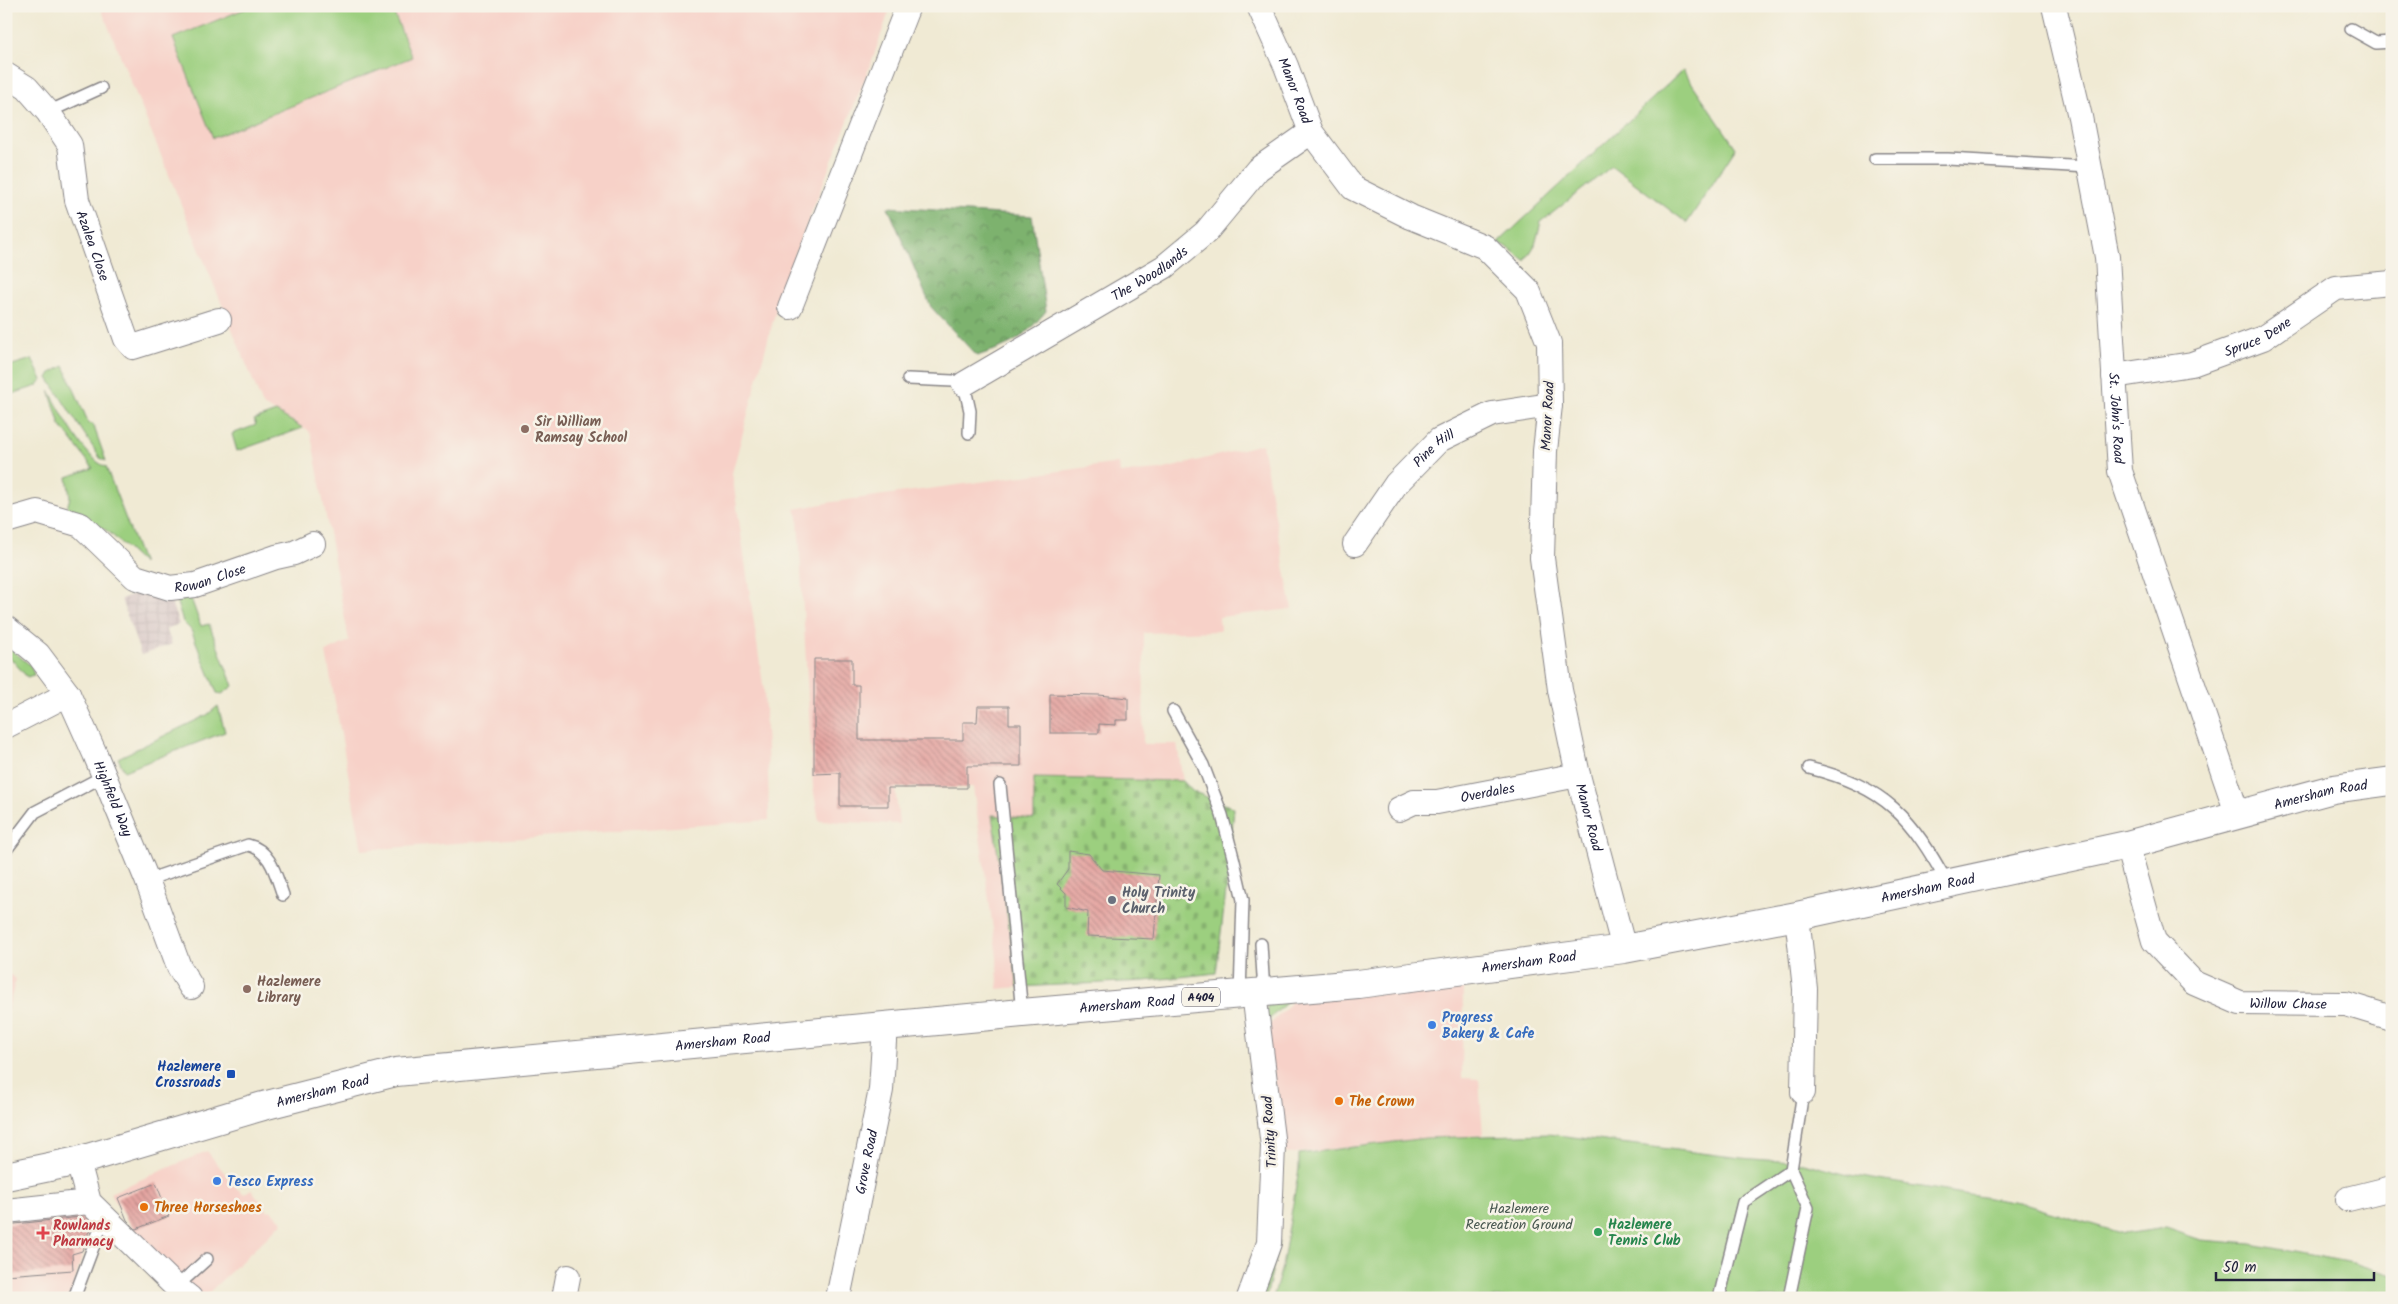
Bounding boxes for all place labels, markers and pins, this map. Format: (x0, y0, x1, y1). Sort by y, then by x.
place label: Sir William Ramsay School (535, 411, 628, 449)
marker: Sir William Ramsay School (519, 423, 531, 435)
place label: Holy Trinity Church (1122, 882, 1196, 920)
marker: Holy Trinity Church (1106, 894, 1118, 906)
place label: Hazlemere Library (257, 971, 321, 1009)
marker: Hazlemere Library (241, 983, 253, 995)
place label: Progress Bakery & Cafe (1442, 1007, 1535, 1045)
marker: Progress Bakery & Cafe (1426, 1019, 1438, 1031)
place label: Hazlemere Crossroads (155, 1056, 221, 1094)
marker: Hazlemere Crossroads (225, 1068, 237, 1080)
place label: The Crown (1349, 1091, 1415, 1113)
marker: The Crown (1333, 1095, 1345, 1107)
place label: Tesco Express (227, 1171, 314, 1193)
marker: Tesco Express (211, 1175, 223, 1187)
place label: Three Horseshoes (154, 1197, 262, 1219)
marker: Three Horseshoes (138, 1201, 150, 1213)
place label: Hazlemere Tennis Club (1608, 1214, 1681, 1252)
place label: Rowlands Pharmacy (53, 1215, 114, 1253)
marker: Hazlemere Tennis Club (1592, 1226, 1604, 1238)
marker: Rowlands Pharmacy (37, 1227, 49, 1239)

